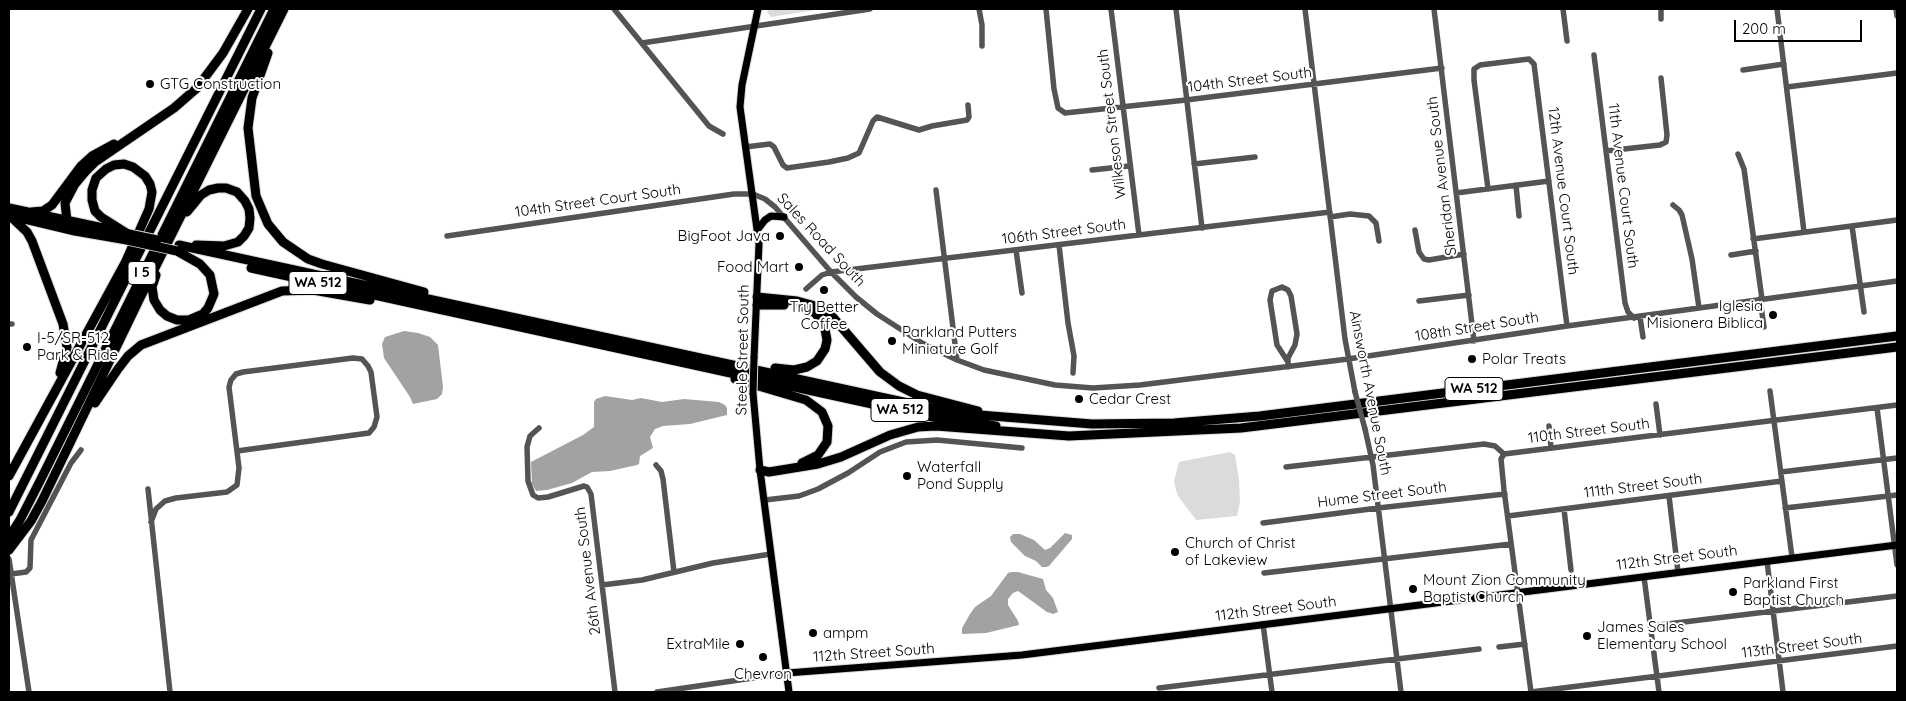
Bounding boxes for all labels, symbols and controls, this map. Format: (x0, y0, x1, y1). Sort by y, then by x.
scale bar (1736, 10, 1864, 42)
text: 200 m (1742, 19, 1786, 38)
street label: Wilkeson Street South (1094, 48, 1130, 200)
street label: 104th Street South (1187, 63, 1313, 97)
place label: GTG Construction (160, 75, 281, 93)
marker: GTG Construction (144, 78, 156, 90)
street label: Sheridan Avenue South (1423, 95, 1461, 257)
street label: 11th Avenue Court South (1604, 102, 1642, 270)
street label: 12th Avenue Court South (1544, 106, 1582, 276)
street label: 104th Street Court South (514, 180, 682, 222)
street label: Sales Road South (773, 189, 869, 291)
street label: 106th Street South (1001, 215, 1127, 249)
place label: BigFoot Java (678, 227, 770, 245)
marker: BigFoot Java (774, 230, 786, 242)
place label: Food Mart (717, 258, 789, 276)
marker: Food Mart (793, 261, 805, 273)
road number: I 5 (128, 262, 156, 284)
road number: WA 512 (289, 272, 347, 294)
street label: Steele Street South (733, 284, 753, 416)
marker: Try Better Coffee (818, 284, 830, 296)
place label: Iglesia Misionera Biblica (1647, 297, 1763, 332)
place label: Try Better Coffee (789, 298, 859, 333)
street label: 108th Street South (1414, 308, 1540, 346)
street label: Ainsworth Avenue South (1345, 309, 1395, 477)
marker: Iglesia Misionera Biblica (1767, 309, 1779, 321)
place label: Parkland Putters Miniature Golf (902, 323, 1017, 358)
place label: I-5/SR-512 Park & Ride (37, 329, 118, 364)
marker: Parkland Putters Miniature Golf (886, 335, 898, 347)
marker: I-5/SR-512 Park & Ride (21, 341, 33, 353)
place label: Polar Treats (1482, 350, 1566, 368)
marker: Polar Treats (1466, 353, 1478, 365)
road number: WA 512 (1445, 378, 1503, 400)
place label: Cedar Crest (1089, 390, 1171, 408)
marker: Cedar Crest (1073, 393, 1085, 405)
road number: WA 512 (871, 398, 929, 422)
street label: 110th Street South (1527, 415, 1651, 447)
place label: Waterfall Pond Supply (917, 458, 1004, 493)
marker: Waterfall Pond Supply (901, 470, 913, 482)
street label: 111th Street South (1583, 470, 1703, 502)
street label: Hume Street South (1316, 478, 1448, 512)
street label: 26th Avenue South (571, 506, 605, 636)
place label: Church of Christ of Lakeview (1185, 534, 1296, 569)
street label: 112th Street South (1615, 542, 1739, 574)
marker: Church of Christ of Lakeview (1169, 546, 1181, 558)
place label: Mount Zion Community Baptist Church (1423, 571, 1586, 606)
place label: Parkland First Baptist Church (1743, 574, 1844, 609)
marker: Mount Zion Community Baptist Church (1407, 583, 1419, 595)
marker: Parkland First Baptist Church (1727, 586, 1739, 598)
street label: 112th Street South (1214, 593, 1338, 625)
place label: James Sales Elementary School (1597, 618, 1727, 653)
place label: ampm (823, 624, 869, 642)
marker: ampm (807, 627, 819, 639)
marker: James Sales Elementary School (1581, 630, 1593, 642)
street label: 113th Street South (1741, 630, 1863, 662)
place label: ExtraMile (666, 635, 730, 653)
marker: ExtraMile (734, 638, 746, 650)
street label: 112th Street South (813, 640, 935, 666)
marker: Chevron (757, 651, 769, 663)
place label: Chevron (734, 665, 792, 683)

